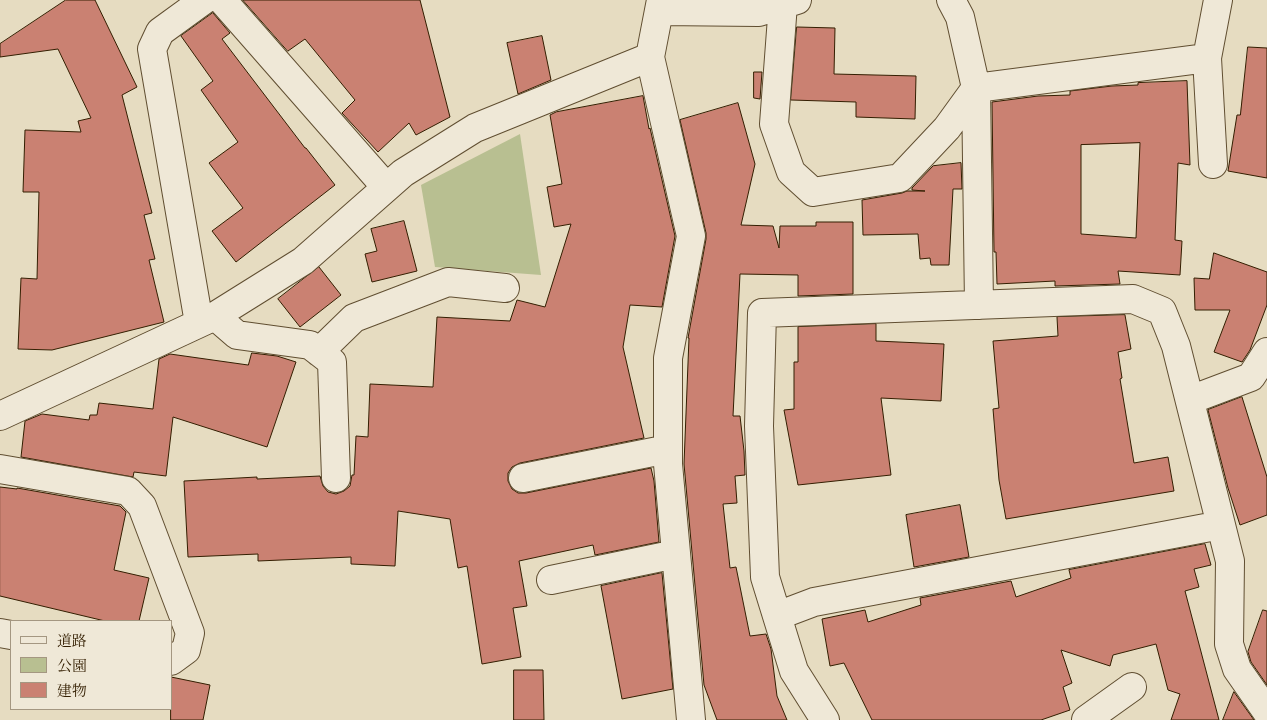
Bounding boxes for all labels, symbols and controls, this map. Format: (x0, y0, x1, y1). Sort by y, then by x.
legend (10, 620, 172, 710)
text: 道路 (57, 631, 87, 650)
text: 公園 (57, 656, 87, 675)
text: 建物 (57, 681, 87, 700)

